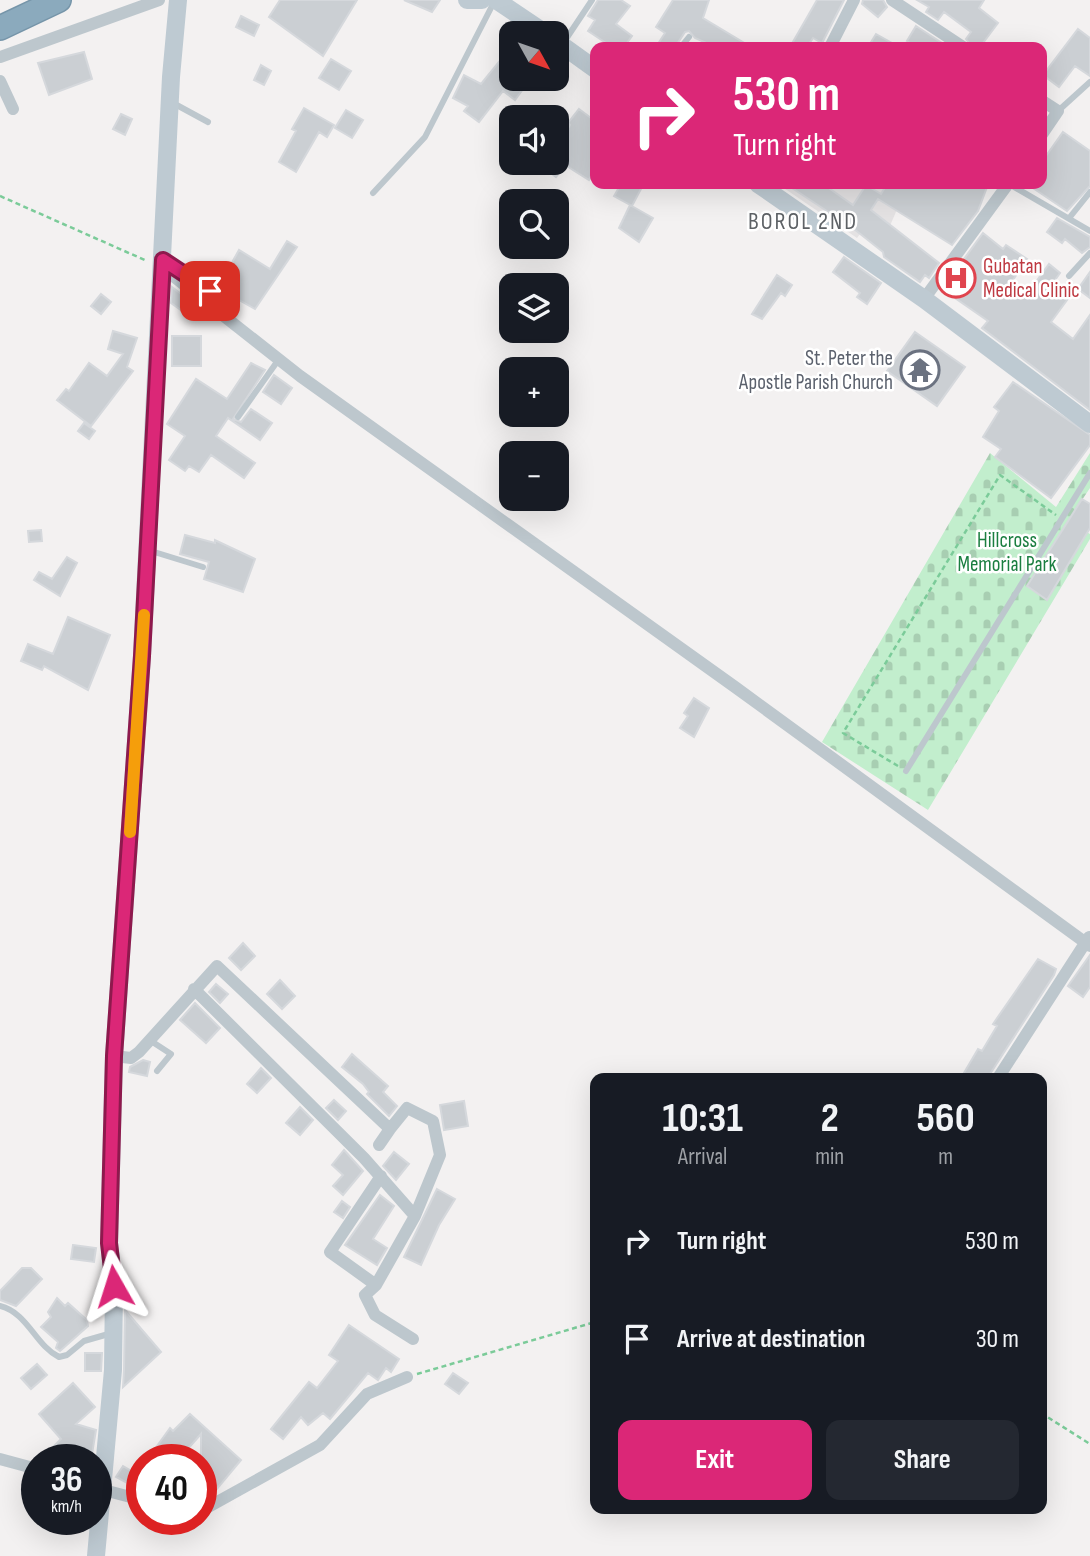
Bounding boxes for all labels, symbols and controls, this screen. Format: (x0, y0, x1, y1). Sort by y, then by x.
north arrow (499, 21, 569, 91)
map controls (499, 21, 569, 511)
text: 530 m (733, 66, 840, 125)
icon: right (618, 70, 709, 161)
button: sound (499, 105, 569, 175)
text: Turn right (733, 126, 837, 165)
button: search (499, 189, 569, 259)
district label: BOROL 2ND (748, 207, 858, 236)
place label: Gubatan Medical Clinic (983, 254, 1080, 303)
hospital icon: Gubatan Medical Clinic (935, 257, 977, 299)
pin (180, 261, 240, 321)
icon: arrive (191, 272, 229, 310)
button: layers (499, 273, 569, 343)
place label: St. Peter the Apostle Parish Church (738, 346, 893, 395)
temple icon: St. Peter the Apostle Parish Church (899, 349, 941, 391)
button: + (499, 357, 569, 427)
button: − (499, 441, 569, 511)
park label: Hillcross Memorial Park (957, 528, 1057, 577)
text: 10:31 (662, 1093, 743, 1144)
text: 2 (820, 1093, 839, 1144)
text: 560 (916, 1093, 975, 1144)
text: Arrival (678, 1143, 727, 1171)
text: min (815, 1143, 844, 1171)
text: m (938, 1143, 953, 1171)
icon: right (618, 1222, 656, 1260)
text: Turn right (677, 1226, 766, 1257)
text: 530 m (965, 1226, 1019, 1257)
position arrow (77, 1249, 151, 1323)
icon: arrive (618, 1320, 656, 1358)
text: Arrive at destination (677, 1324, 865, 1355)
text: 30 m (976, 1324, 1019, 1355)
button: Exit (618, 1420, 812, 1500)
button: Share (826, 1420, 1019, 1500)
speed limit sign: 40 (126, 1444, 217, 1535)
text: 36 (50, 1459, 83, 1502)
text: km/h (51, 1496, 82, 1517)

